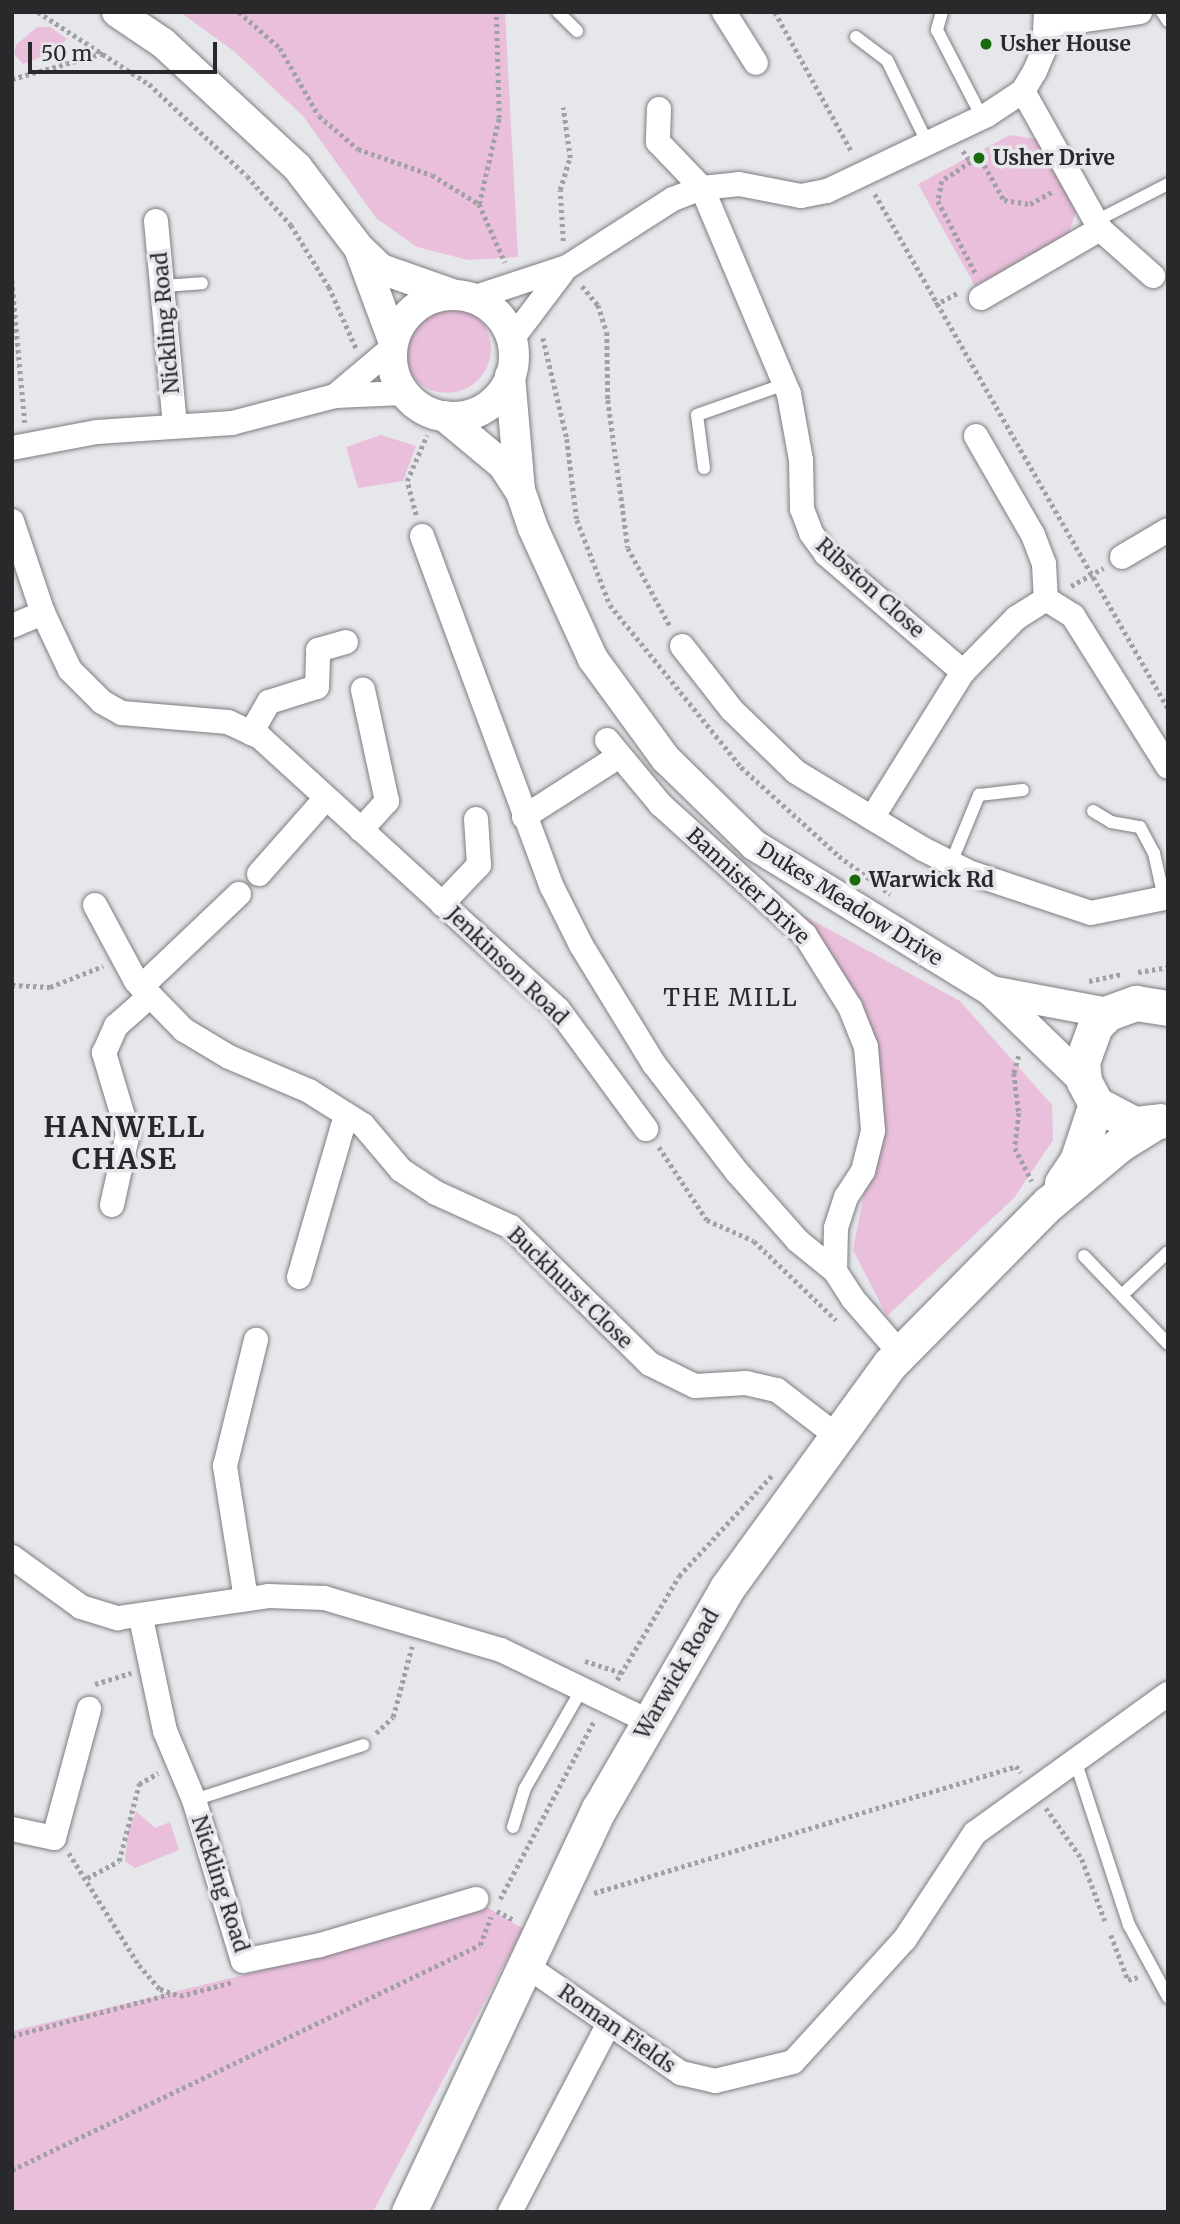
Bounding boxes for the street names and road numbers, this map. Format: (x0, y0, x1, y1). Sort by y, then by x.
street label: Nickling Road (147, 251, 185, 395)
street label: Ribston Close (811, 533, 929, 643)
street label: Bannister Drive (681, 823, 815, 949)
street label: Dukes Meadow Drive (753, 837, 947, 971)
street label: Jenkinson Road (441, 902, 573, 1030)
street label: Buckhurst Close (502, 1222, 638, 1354)
street label: Warwick Road (630, 1605, 724, 1743)
street label: Nickling Road (186, 1813, 254, 1955)
street label: Roman Fields (554, 1979, 680, 2079)

